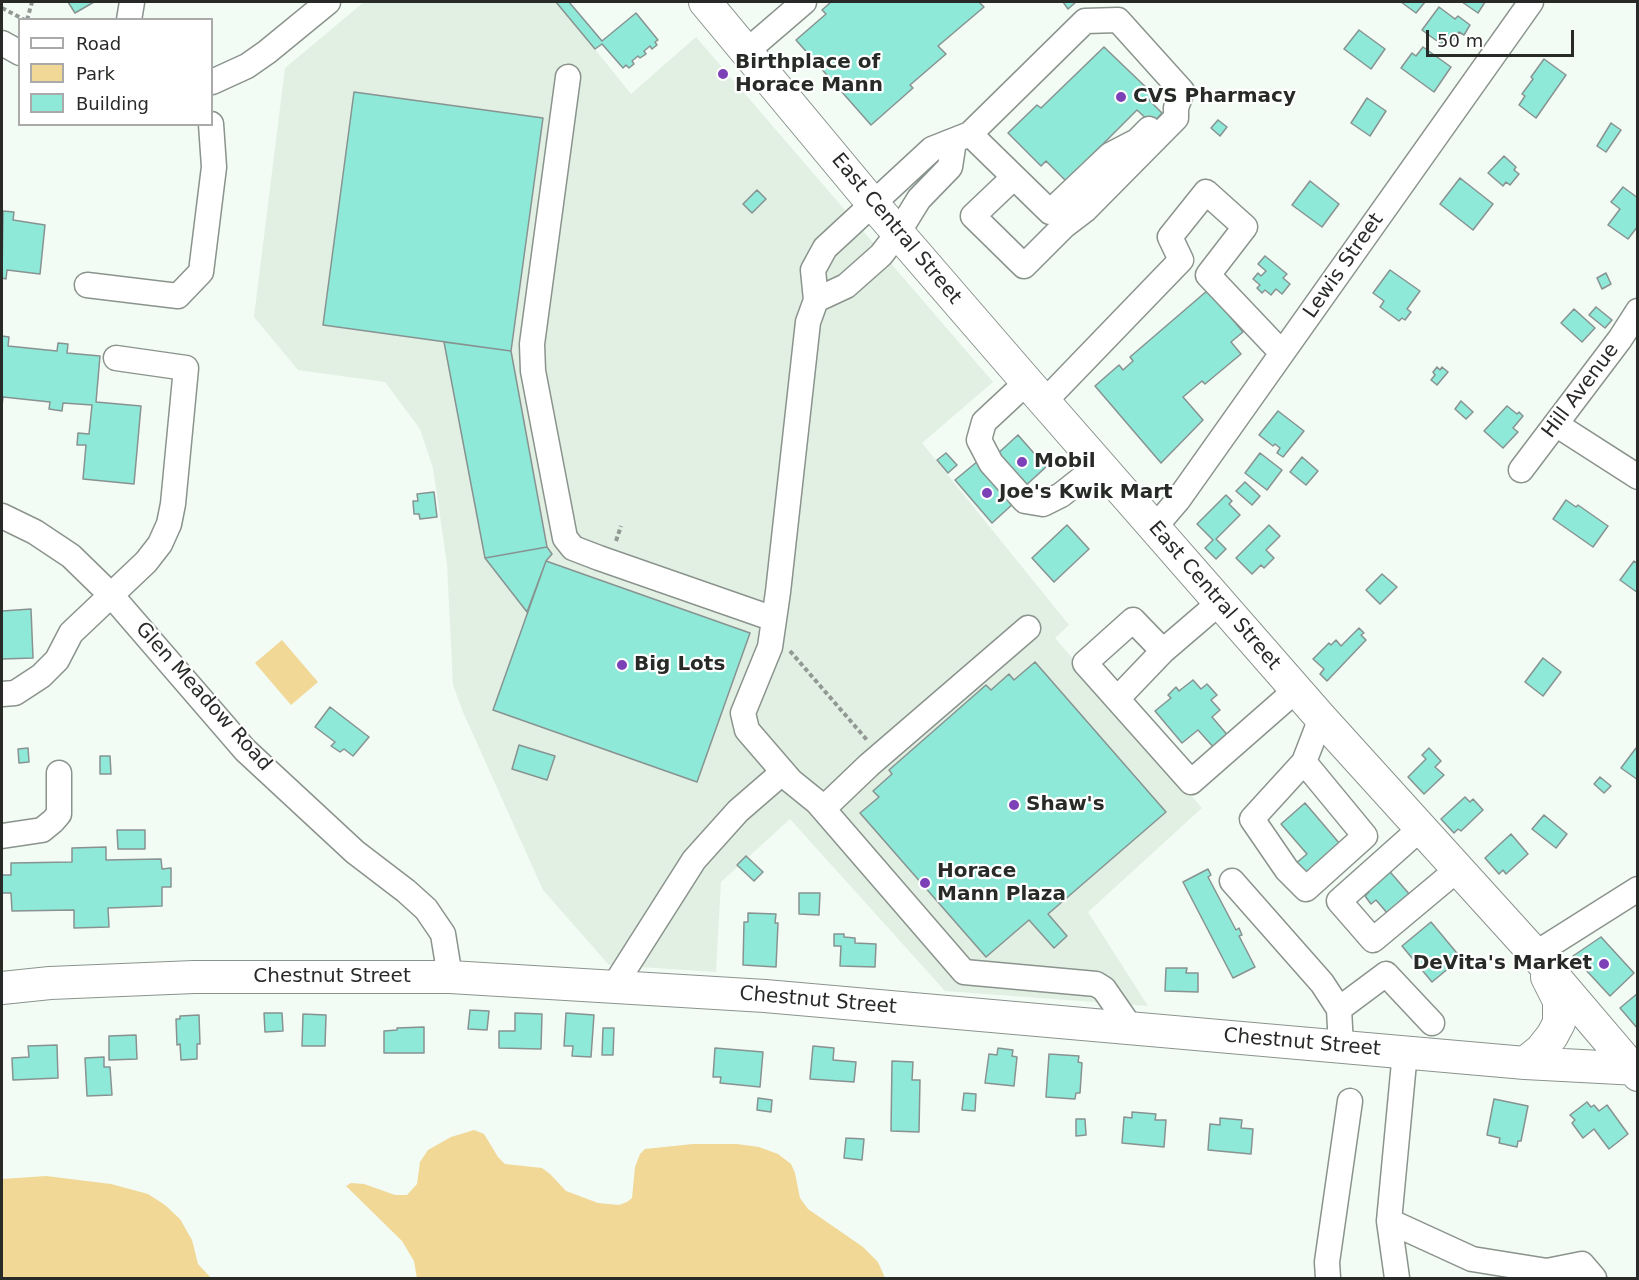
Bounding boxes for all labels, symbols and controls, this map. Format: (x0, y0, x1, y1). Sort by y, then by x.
legend (18, 18, 213, 126)
scale bar (1429, 18, 1578, 56)
text: 50 m (1437, 30, 1483, 51)
text: Road (76, 33, 121, 54)
place label: Birthplace of Horace Mann (735, 51, 883, 98)
text: Park (76, 63, 115, 84)
marker: Birthplace of Horace Mann (716, 67, 730, 81)
place label: CVS Pharmacy (1133, 85, 1296, 109)
marker: CVS Pharmacy (1114, 90, 1128, 104)
text: Building (76, 93, 149, 114)
street label: East Central Street (826, 149, 966, 309)
street label: Lewis Street (1299, 209, 1389, 323)
street label: Hill Avenue (1538, 339, 1624, 443)
place label: Mobil (1034, 450, 1096, 474)
marker: Mobil (1015, 455, 1029, 469)
place label: Joe's Kwik Mart (999, 481, 1173, 505)
marker: Joe's Kwik Mart (980, 486, 994, 500)
street label: East Central Street (1143, 517, 1285, 675)
street label: Glen Meadow Road (130, 618, 276, 776)
place label: Big Lots (634, 653, 725, 677)
marker: Big Lots (615, 658, 629, 672)
place label: Shaw's (1026, 793, 1105, 817)
marker: Shaw's (1007, 798, 1021, 812)
place label: Horace Mann Plaza (937, 860, 1066, 907)
marker: Horace Mann Plaza (918, 876, 932, 890)
place label: DeVita's Market (1413, 952, 1592, 976)
marker: DeVita's Market (1597, 957, 1611, 971)
street label: Chestnut Street (253, 965, 411, 989)
street label: Chestnut Street (738, 982, 898, 1020)
street label: Chestnut Street (1222, 1024, 1382, 1062)

